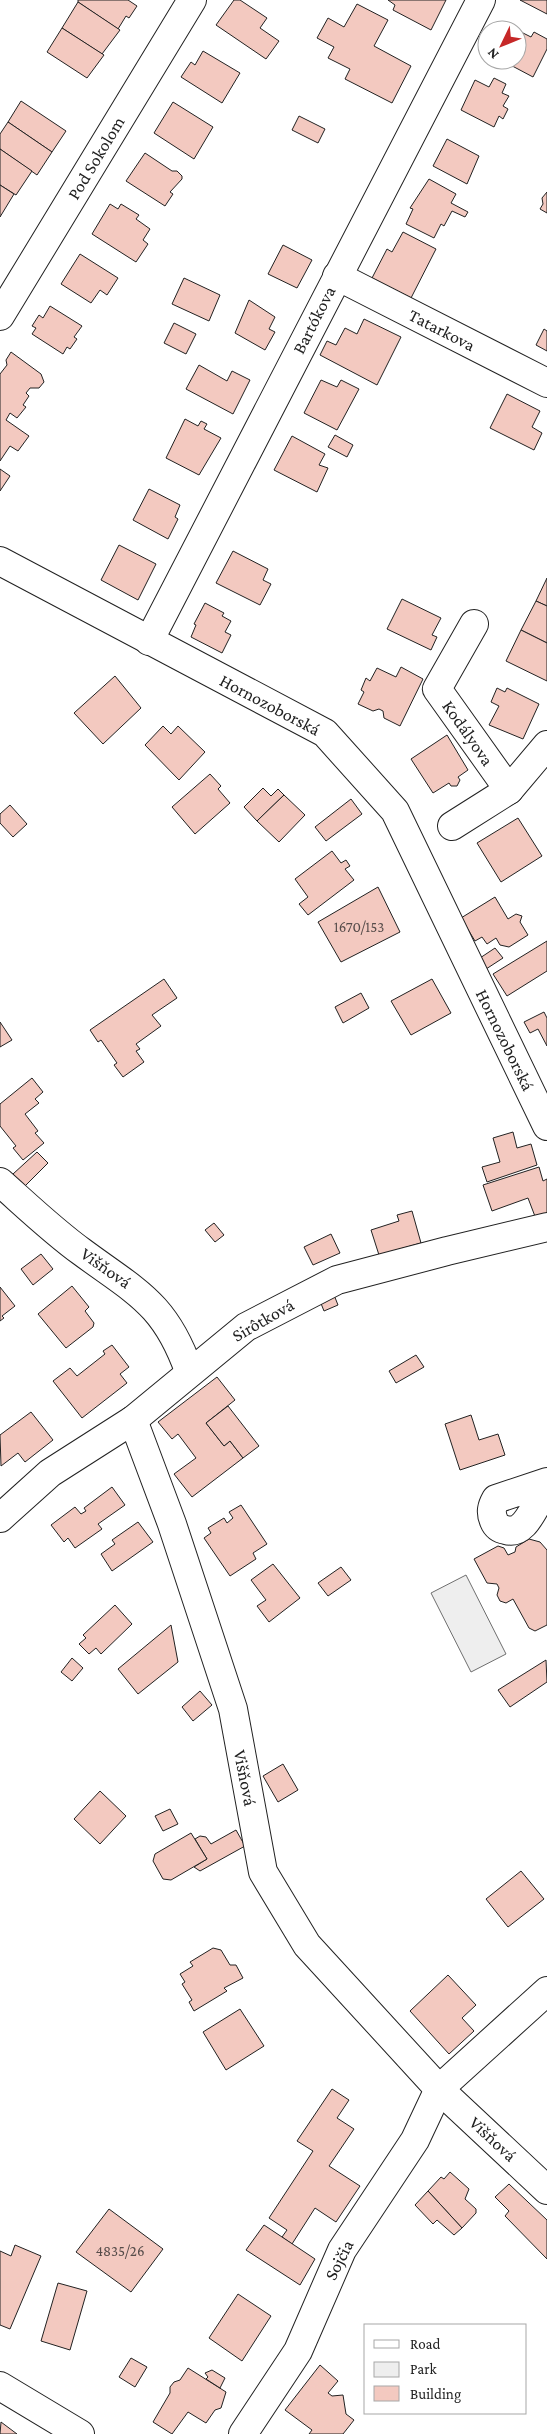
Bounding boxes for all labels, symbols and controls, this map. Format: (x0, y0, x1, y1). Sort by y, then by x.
north arrow (477, 20, 527, 70)
text: N (483, 45, 502, 63)
street label: Pod Sokolom (63, 112, 129, 203)
street label: Bartókova (288, 283, 340, 357)
street label: Tatarkova (405, 305, 479, 355)
street label: Hornozoborská (216, 670, 324, 740)
street label: Kodályova (438, 696, 498, 770)
house number: 1670/153 (334, 919, 384, 935)
street label: Hornozoborská (472, 986, 538, 1094)
street label: Višňová (77, 1244, 135, 1292)
street label: Sirôtková (229, 1294, 297, 1346)
street label: Višňová (230, 1748, 260, 1808)
street label: Višňová (465, 2112, 521, 2166)
street label: Sojčia (320, 2237, 358, 2284)
house number: 4835/26 (95, 2243, 145, 2259)
legend (364, 2324, 527, 2414)
text: Road (410, 2336, 441, 2352)
text: Park (410, 2361, 437, 2377)
text: Building (410, 2386, 461, 2403)

